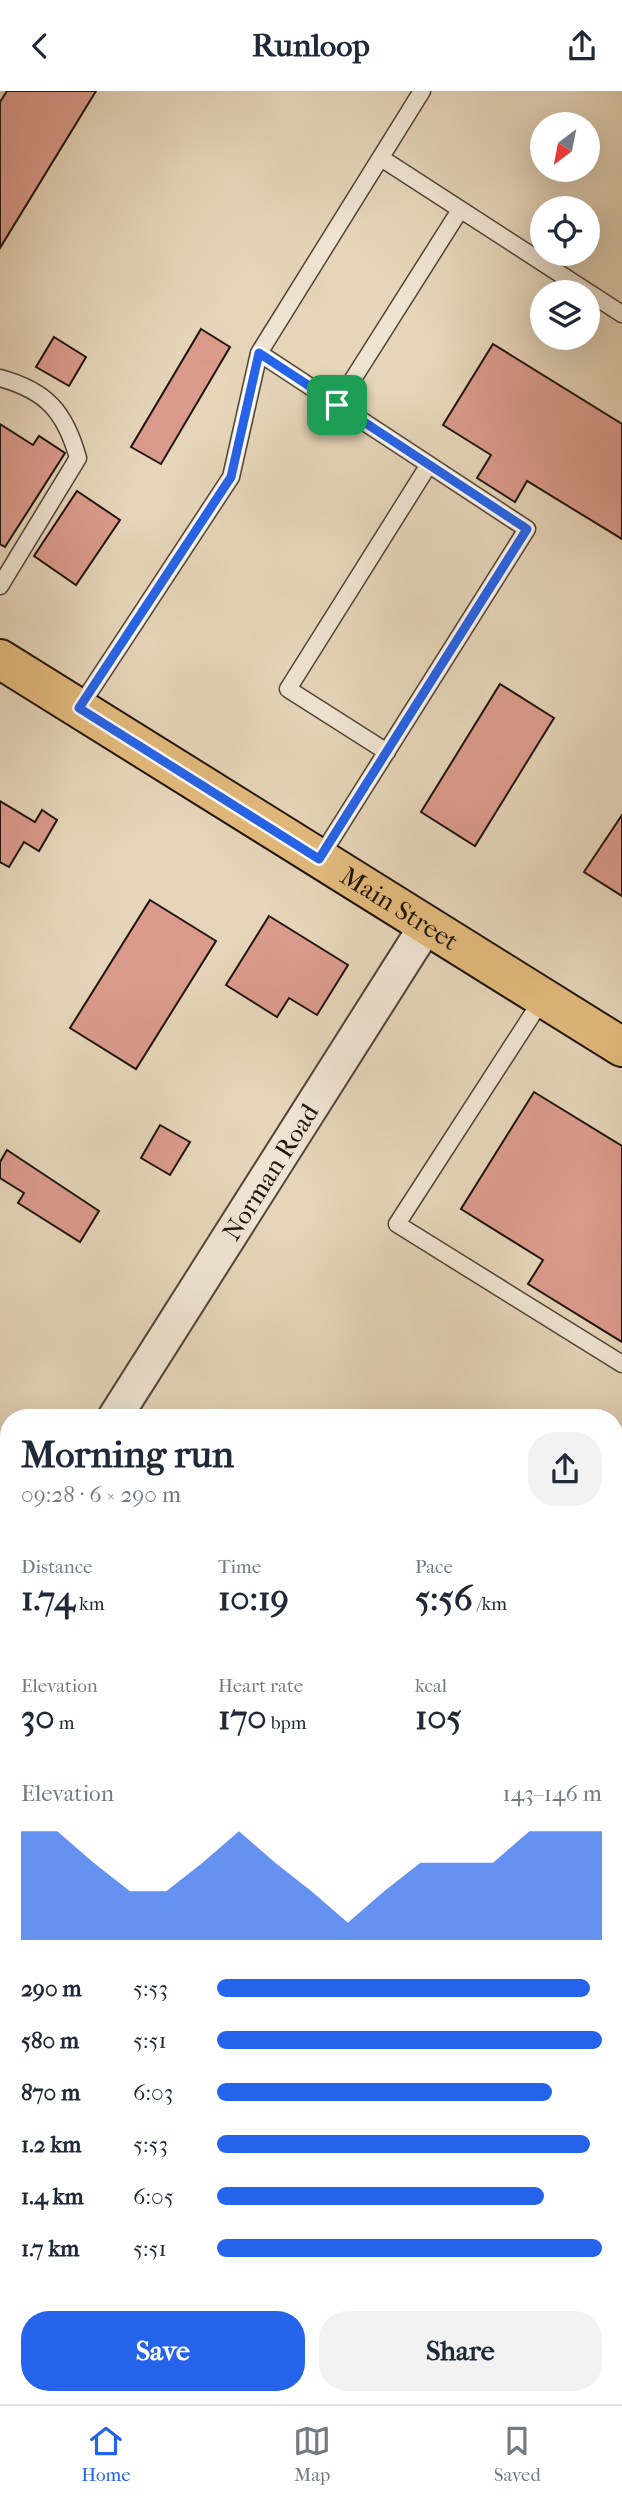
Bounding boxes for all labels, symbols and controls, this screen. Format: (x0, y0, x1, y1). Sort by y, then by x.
icon: back (21, 27, 59, 65)
text: Runloop (252, 27, 370, 64)
icon: share (563, 27, 601, 65)
north arrow (530, 112, 600, 182)
map controls (530, 112, 600, 350)
button: locate (530, 196, 600, 266)
button: layers (530, 280, 600, 350)
pin (307, 375, 367, 435)
icon: arrive (318, 386, 356, 424)
street label: Main Street (335, 860, 465, 957)
street label: Norman Road (216, 1098, 326, 1246)
text: Morning run (21, 1432, 234, 1477)
button: share (528, 1432, 602, 1506)
text: 09:28 · 6 × 290 m (21, 1481, 181, 1508)
text: Distance (21, 1556, 92, 1578)
text: Time (218, 1556, 261, 1578)
text: Pace (415, 1556, 453, 1578)
text: 1.74 (21, 1578, 75, 1619)
text: 10:19 (218, 1578, 289, 1619)
text: 5:56 (415, 1578, 473, 1619)
text: km (75, 1593, 105, 1615)
text: /km (473, 1593, 507, 1615)
text: Elevation (21, 1675, 98, 1697)
text: Heart rate (218, 1675, 303, 1697)
text: kcal (415, 1675, 447, 1697)
text: 30 (21, 1697, 55, 1738)
text: 170 (218, 1697, 267, 1738)
text: 105 (415, 1697, 462, 1738)
text: m (55, 1712, 75, 1734)
text: bpm (267, 1712, 307, 1734)
text: Elevation (21, 1780, 114, 1807)
text: 143–146 m (502, 1780, 602, 1807)
text: 290 m (21, 1975, 82, 2002)
text: 5:53 (133, 1975, 168, 2002)
text: 580 m (21, 2027, 79, 2054)
text: 5:51 (133, 2027, 167, 2054)
text: 870 m (21, 2079, 80, 2106)
text: 6:03 (133, 2079, 173, 2106)
text: 1.2 km (21, 2131, 81, 2158)
text: 5:53 (133, 2131, 168, 2158)
text: 1.4 km (21, 2183, 84, 2210)
text: 6:05 (133, 2183, 174, 2210)
text: 1.7 km (21, 2235, 79, 2262)
text: 5:51 (133, 2235, 167, 2262)
button: Save (21, 2311, 305, 2391)
button: Share (319, 2311, 602, 2391)
tab: Home (81, 2422, 131, 2486)
tab: Map (293, 2422, 331, 2486)
tab: Saved (494, 2422, 541, 2486)

